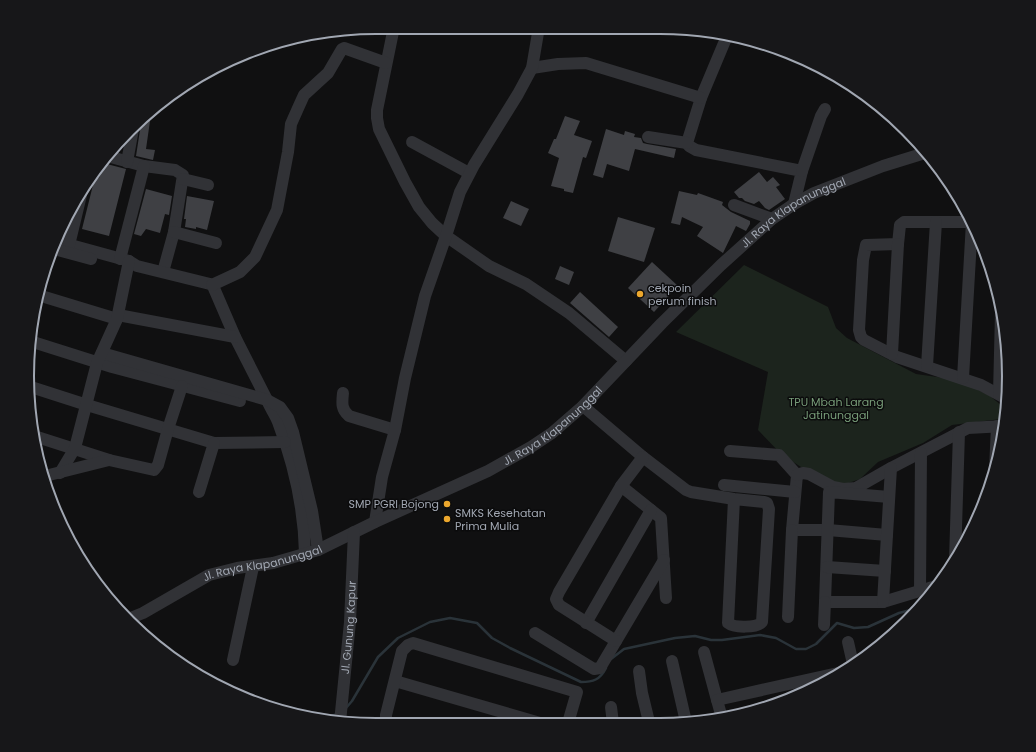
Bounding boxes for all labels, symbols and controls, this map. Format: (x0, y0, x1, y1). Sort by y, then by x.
street label: Jl. Raya Klapanunggal (737, 173, 848, 251)
place label: cekpoin perum finish (648, 280, 717, 309)
marker: cekpoin perum finish (635, 289, 645, 299)
street label: Jl. Raya Klapanunggal (500, 383, 606, 469)
park label: TPU Mbah Larang Jatinunggal (788, 394, 884, 423)
place label: SMP PGRI Bojong (348, 496, 439, 512)
marker: SMP PGRI Bojong (442, 499, 452, 509)
place label: SMKS Kesehatan Prima Mulia (455, 505, 546, 534)
marker: SMKS Kesehatan Prima Mulia (442, 514, 452, 524)
street label: Jl. Raya Klapanunggal (199, 541, 325, 585)
street label: Jl. Gunung Kapur (337, 580, 360, 675)

